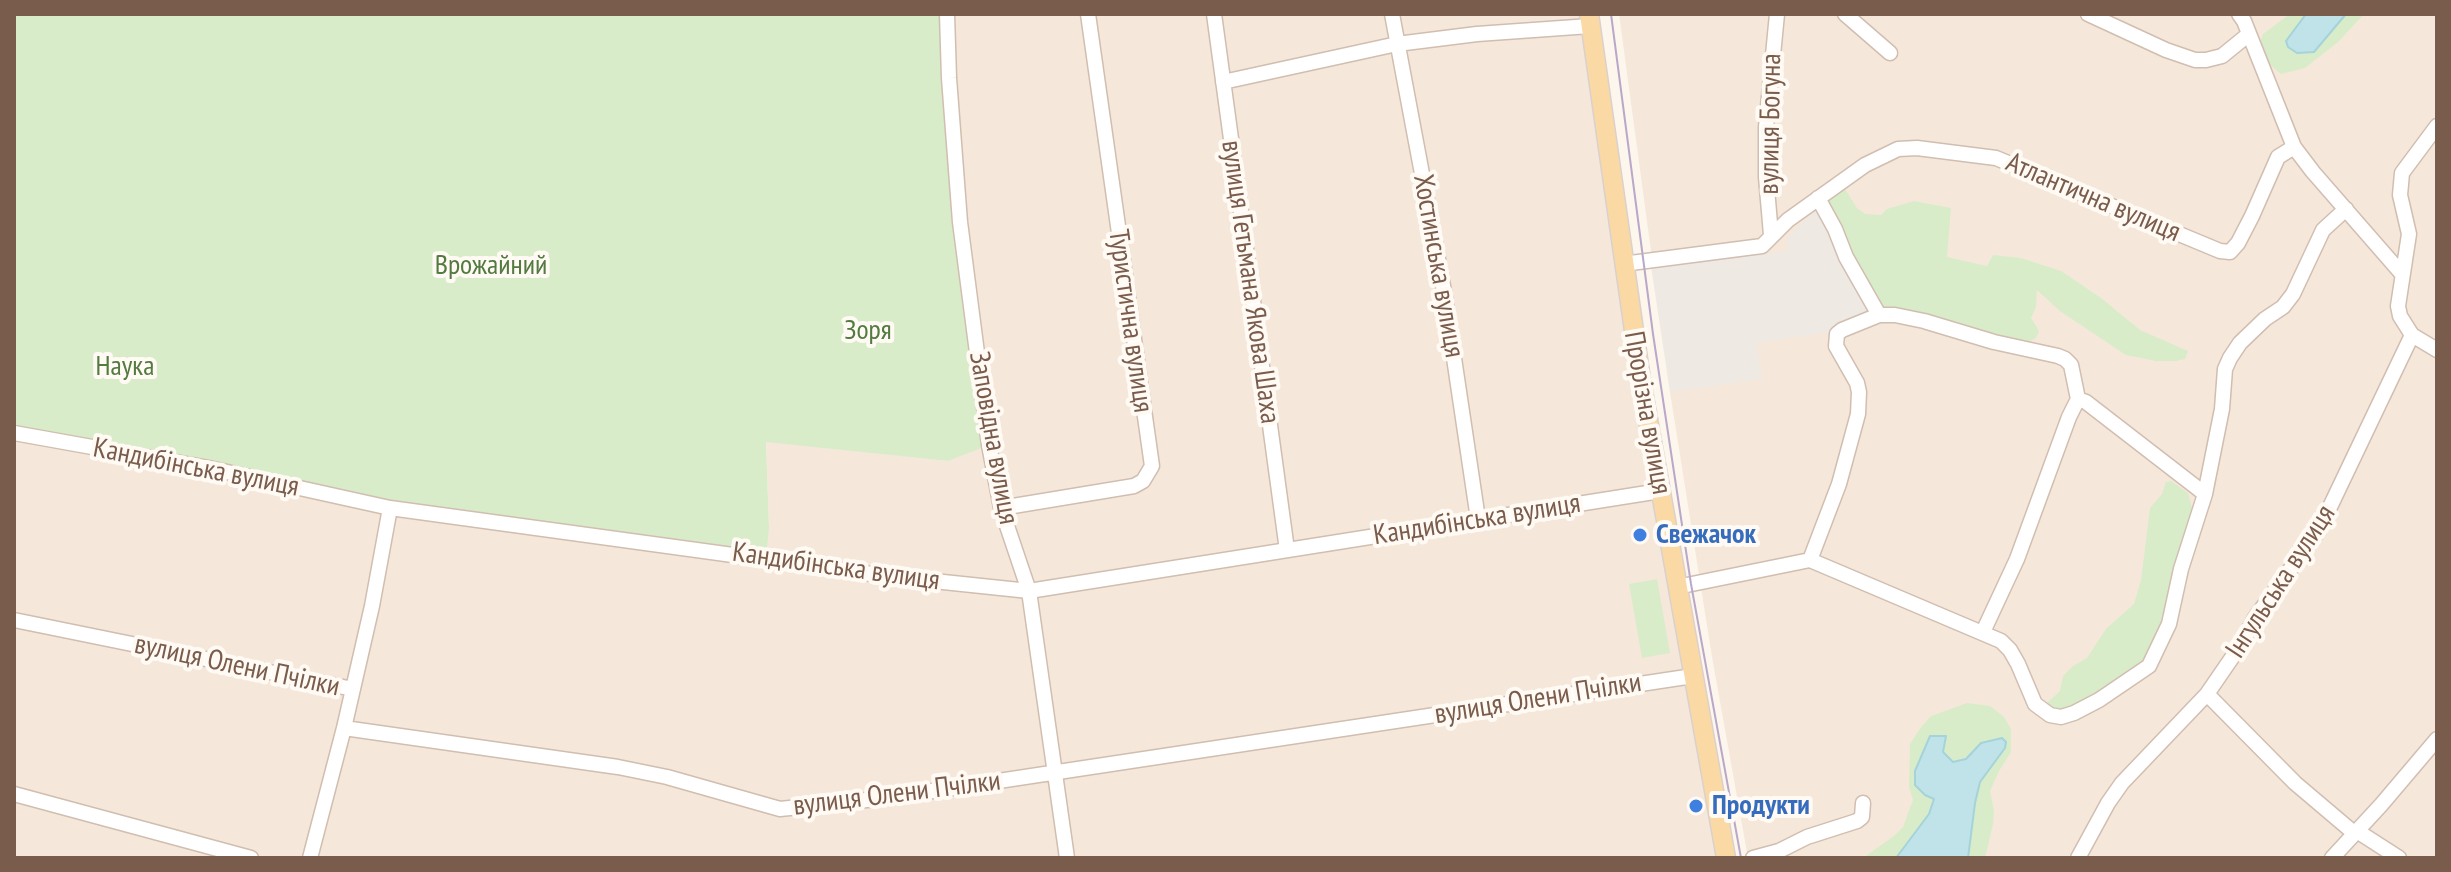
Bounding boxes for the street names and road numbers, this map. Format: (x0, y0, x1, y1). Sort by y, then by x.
street label: вулиця Богуна (1753, 53, 1789, 195)
street label: вулиця Гетьмана Якова Шаха (1213, 138, 1287, 426)
street label: Атлантична вулиця (2001, 146, 2185, 250)
street label: Хостинська вулиця (1405, 172, 1471, 360)
street label: Туристична вулиця (1101, 227, 1159, 415)
street label: Прорізна вулиця (1616, 329, 1678, 497)
street label: Заповідна вулиця (961, 349, 1025, 527)
street label: Кандибінська вулиця (90, 432, 302, 504)
street label: Кандибінська вулиця (1371, 487, 1583, 553)
street label: Інгульська вулиця (2219, 499, 2343, 665)
street label: Кандибінська вулиця (730, 536, 942, 598)
street label: вулиця Олени Пчілки (131, 628, 343, 704)
street label: вулиця Олени Пчілки (1432, 666, 1644, 732)
street label: вулиця Олени Пчілки (791, 765, 1003, 823)

